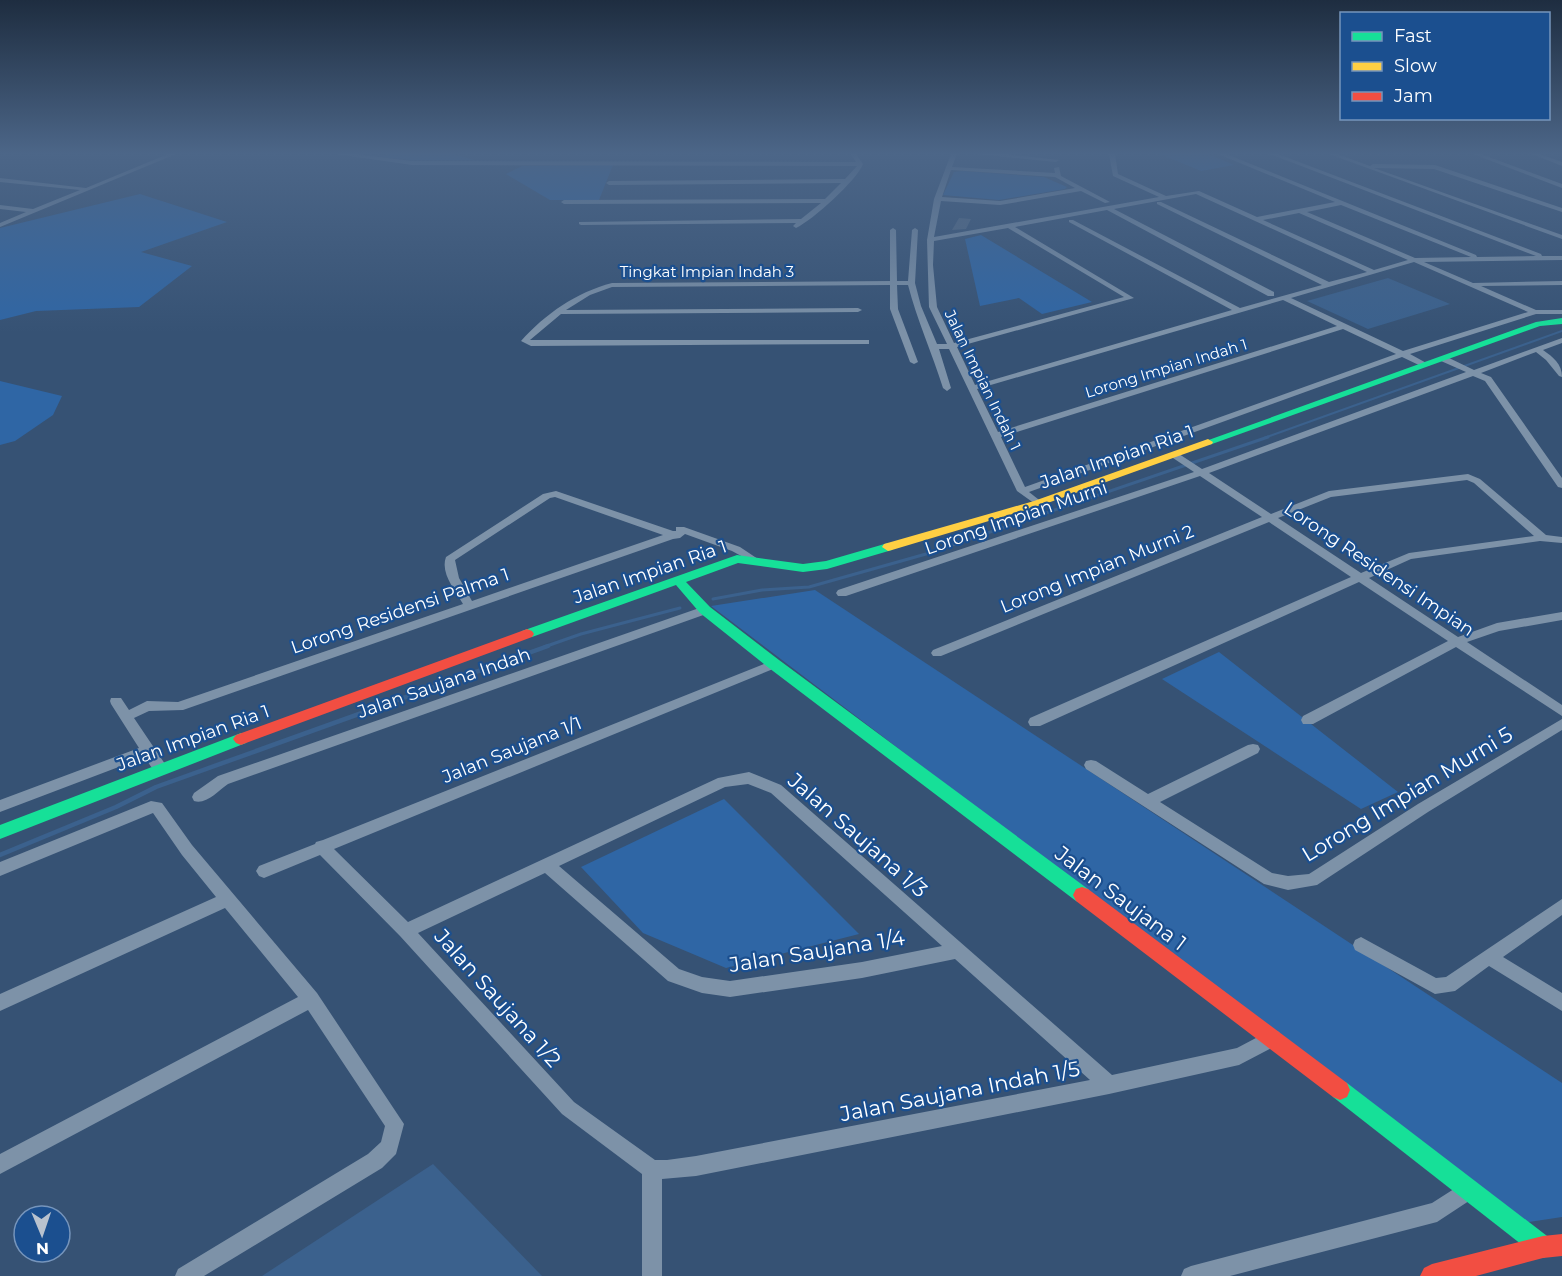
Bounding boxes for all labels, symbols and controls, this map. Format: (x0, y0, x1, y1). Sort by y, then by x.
legend (1340, 12, 1550, 120)
text: Fast (1394, 25, 1432, 47)
text: Slow (1394, 55, 1437, 77)
text: Jam (1393, 85, 1433, 107)
street label: Tingkat Impian Indah 3 (620, 262, 794, 281)
street label: Jalan Impian Indah 1 (940, 306, 1025, 453)
street label: Lorong Impian Indah 1 (1083, 334, 1249, 402)
street label: Jalan Impian Ria 1 (1036, 420, 1197, 494)
street label: Lorong Impian Murni (922, 476, 1110, 560)
street label: Lorong Residensi Impian (1280, 497, 1478, 641)
street label: Lorong Impian Murni 2 (997, 520, 1197, 618)
street label: Jalan Impian Ria 1 (569, 535, 730, 609)
street label: Lorong Residensi Palma 1 (288, 563, 512, 659)
street label: Jalan Saujana Indah (354, 643, 533, 723)
street label: Jalan Impian Ria 1 (113, 700, 272, 776)
street label: Jalan Saujana 1/1 (438, 712, 585, 788)
street label: Lorong Impian Murni 5 (1297, 721, 1517, 867)
street label: Jalan Saujana 1/3 (782, 767, 933, 902)
street label: Jalan Saujana 1 (1050, 840, 1192, 955)
street label: Jalan Saujana 1/2 (429, 923, 567, 1072)
street label: Jalan Saujana 1/4 (726, 925, 907, 977)
street label: Jalan Saujana Indah 1/5 (837, 1055, 1082, 1127)
north arrow (12, 1204, 72, 1264)
text: N (36, 1239, 49, 1258)

